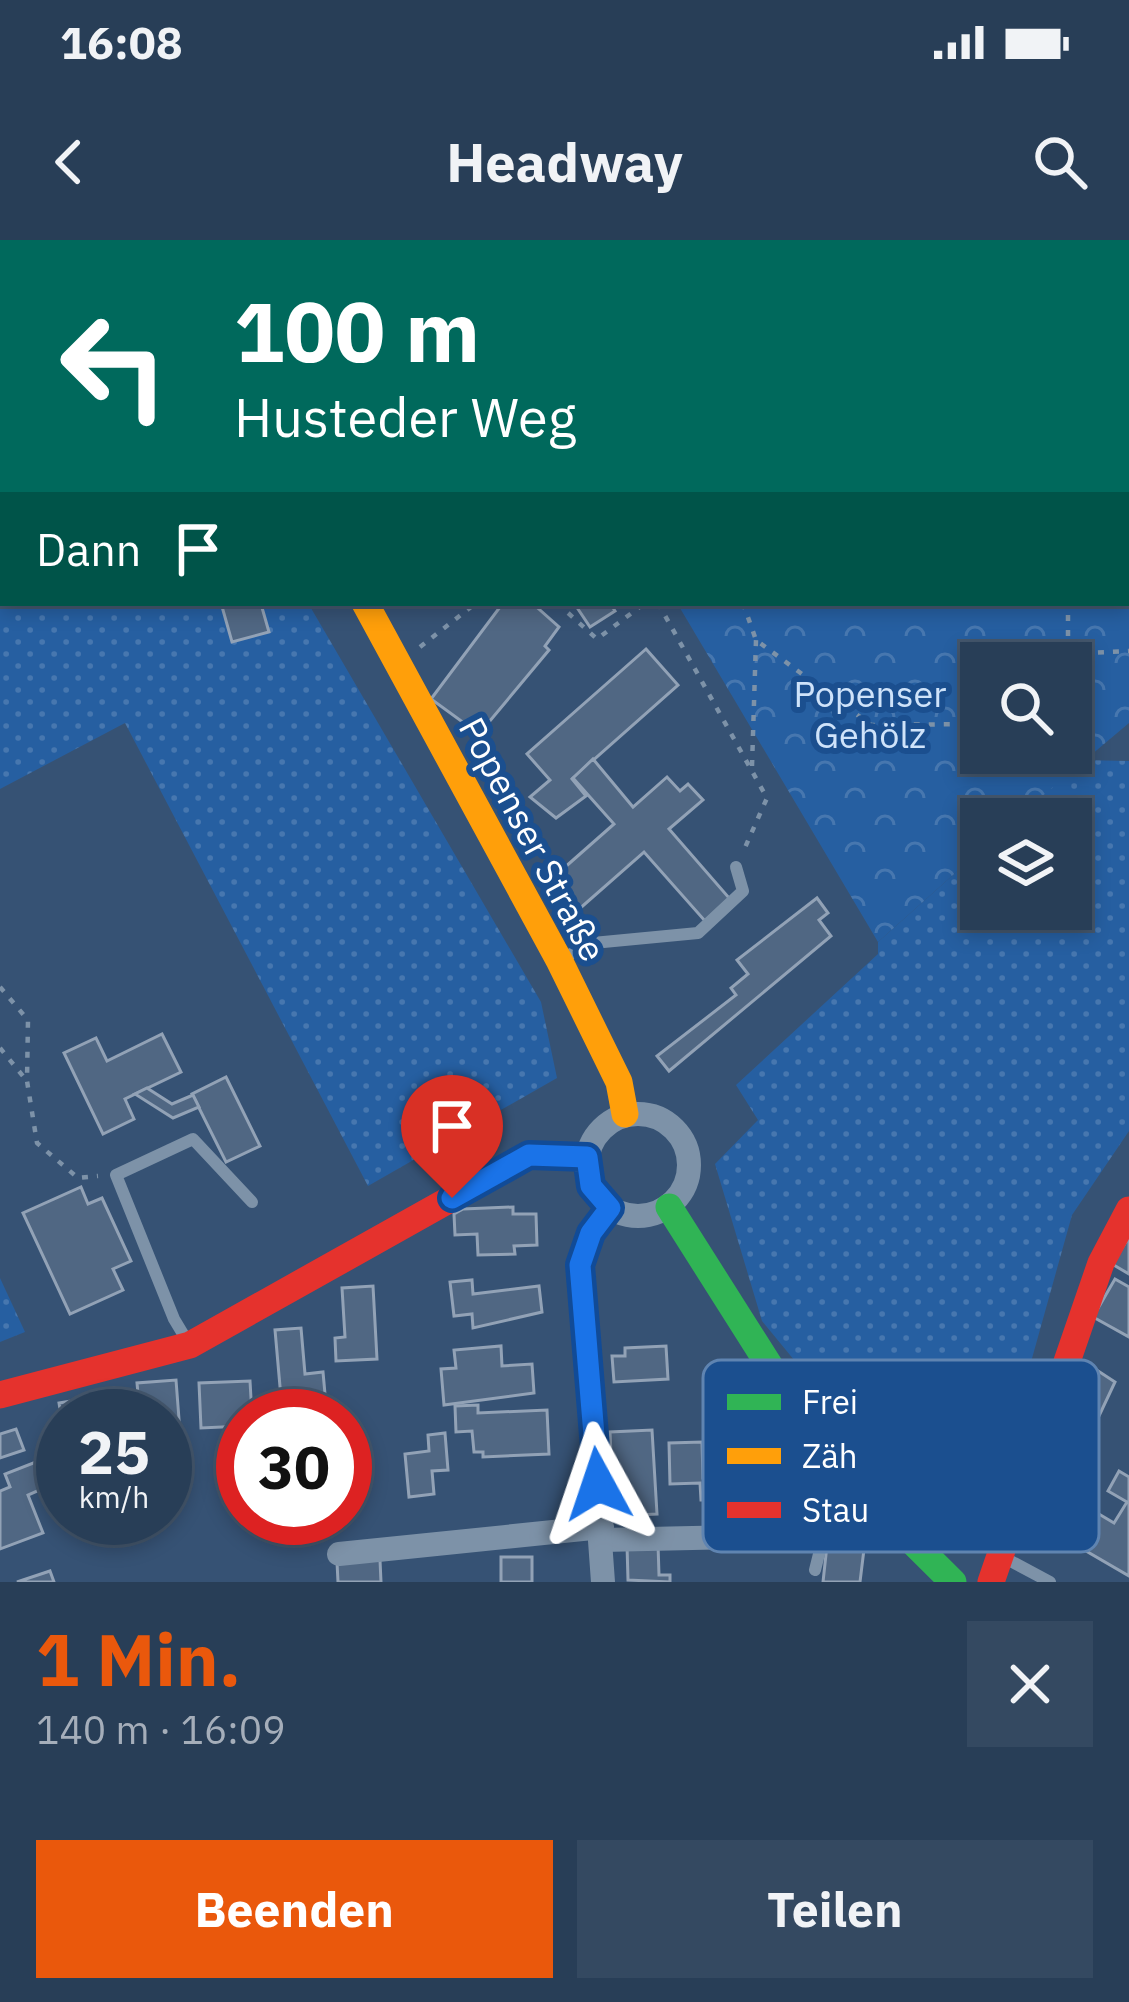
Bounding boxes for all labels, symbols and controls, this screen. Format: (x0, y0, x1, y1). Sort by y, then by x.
text: 16:08 (60, 13, 183, 71)
text: Headway (446, 127, 683, 197)
icon: back (36, 129, 102, 195)
icon: search (1027, 129, 1093, 195)
text: 100 m (234, 276, 480, 385)
icon: left (36, 288, 192, 444)
text: Husteder Weg (234, 382, 576, 452)
icon: arrive (165, 516, 231, 582)
text: Dann (36, 520, 141, 578)
map controls (960, 642, 1092, 930)
button: search (960, 642, 1092, 774)
park label: Popenser Gehölz (794, 670, 946, 758)
street label: Popenser Straße (449, 709, 617, 969)
button: layers (960, 798, 1092, 930)
pin (401, 1075, 503, 1198)
icon: arrive (419, 1093, 485, 1159)
legend (703, 1360, 1099, 1552)
text: Frei (802, 1380, 858, 1423)
speed limit sign: 30 (216, 1389, 372, 1545)
text: 25 (78, 1412, 150, 1491)
position arrow (535, 1421, 661, 1547)
text: Zäh (802, 1434, 858, 1477)
text: km/h (79, 1477, 149, 1516)
text: Stau (802, 1488, 869, 1531)
text: 1 Min. (36, 1612, 241, 1706)
button: close (967, 1621, 1093, 1747)
text: 140 m · 16:09 (36, 1704, 286, 1755)
button: Beenden (36, 1840, 553, 1978)
button: Teilen (577, 1840, 1093, 1978)

